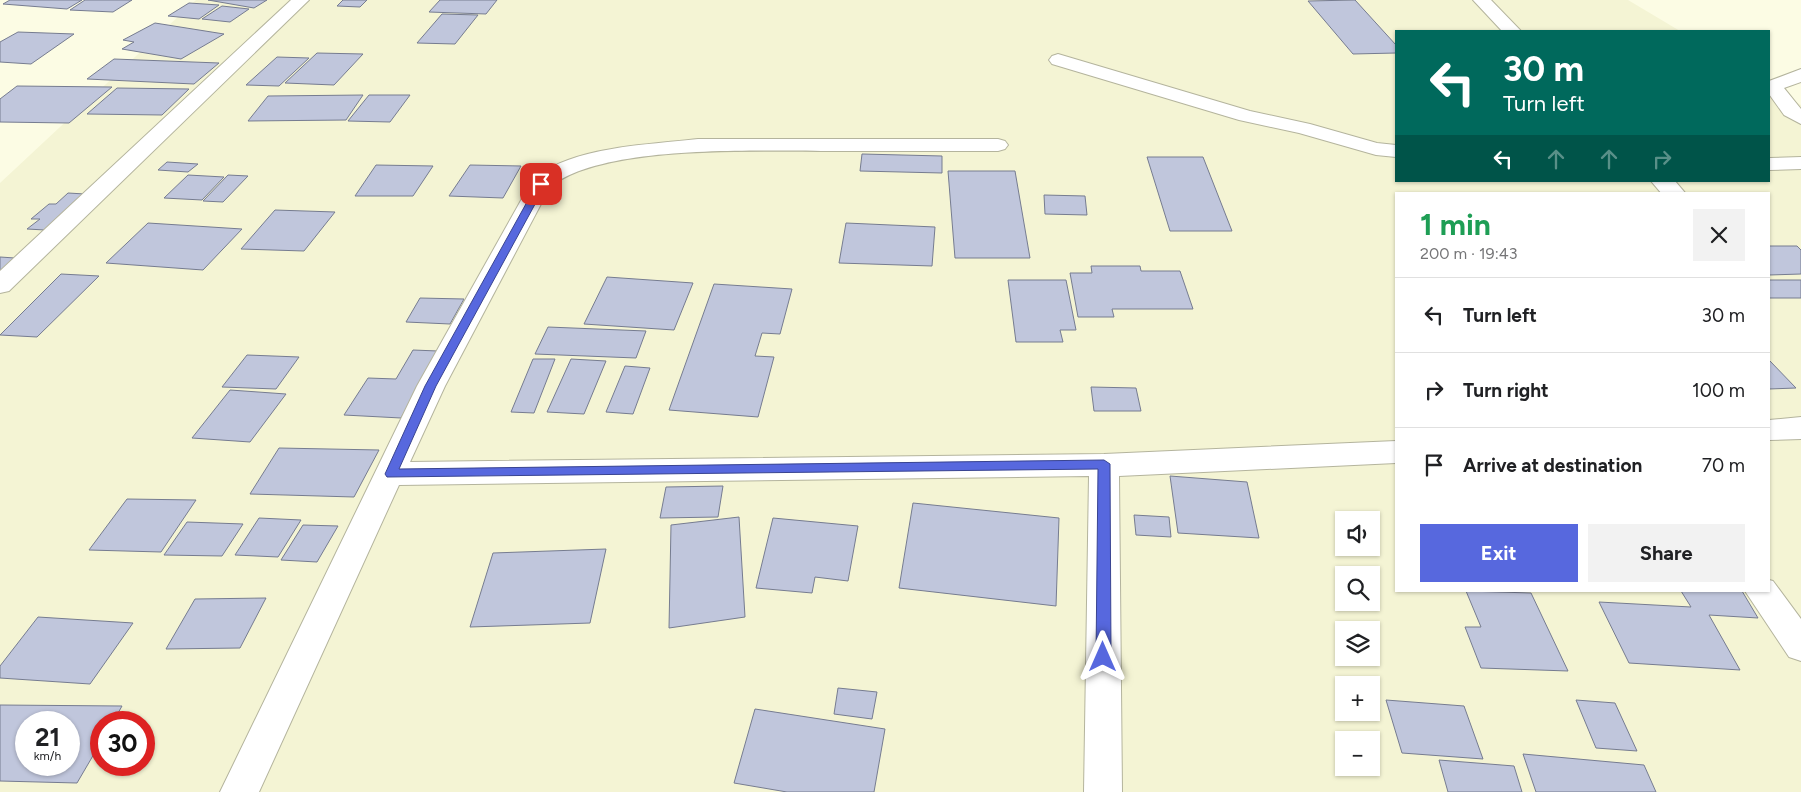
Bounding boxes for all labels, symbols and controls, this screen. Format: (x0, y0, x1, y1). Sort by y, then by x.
text: 30 m (1503, 48, 1584, 90)
icon: left (1420, 50, 1485, 115)
text: Turn left (1503, 90, 1585, 117)
icon: left (1489, 145, 1517, 173)
icon: ahead (1542, 145, 1570, 173)
icon: ahead (1595, 145, 1623, 173)
icon: right (1648, 145, 1676, 173)
pin (520, 163, 562, 205)
icon: arrive (527, 170, 555, 198)
text: 1 min (1420, 206, 1491, 243)
button: close (1693, 209, 1745, 261)
text: 200 m · 19:43 (1420, 244, 1517, 263)
icon: left (1420, 301, 1448, 329)
text: Turn left (1463, 304, 1537, 327)
text: 30 m (1702, 304, 1745, 327)
icon: right (1420, 376, 1448, 404)
text: Turn right (1463, 379, 1549, 402)
text: 100 m (1692, 379, 1745, 402)
icon: arrive (1420, 451, 1448, 479)
text: Arrive at destination (1463, 454, 1642, 477)
text: 70 m (1702, 454, 1745, 477)
map controls (1335, 511, 1380, 776)
button: sound (1335, 511, 1380, 556)
button: Exit (1420, 524, 1578, 582)
button: Share (1588, 524, 1745, 582)
button: search (1335, 566, 1380, 611)
button: layers (1335, 621, 1380, 666)
position arrow (1076, 630, 1128, 682)
button: + (1335, 676, 1380, 721)
speed limit sign: 30 (90, 711, 155, 776)
text: 21 (35, 722, 60, 752)
button: − (1335, 731, 1380, 776)
text: km/h (34, 749, 61, 763)

